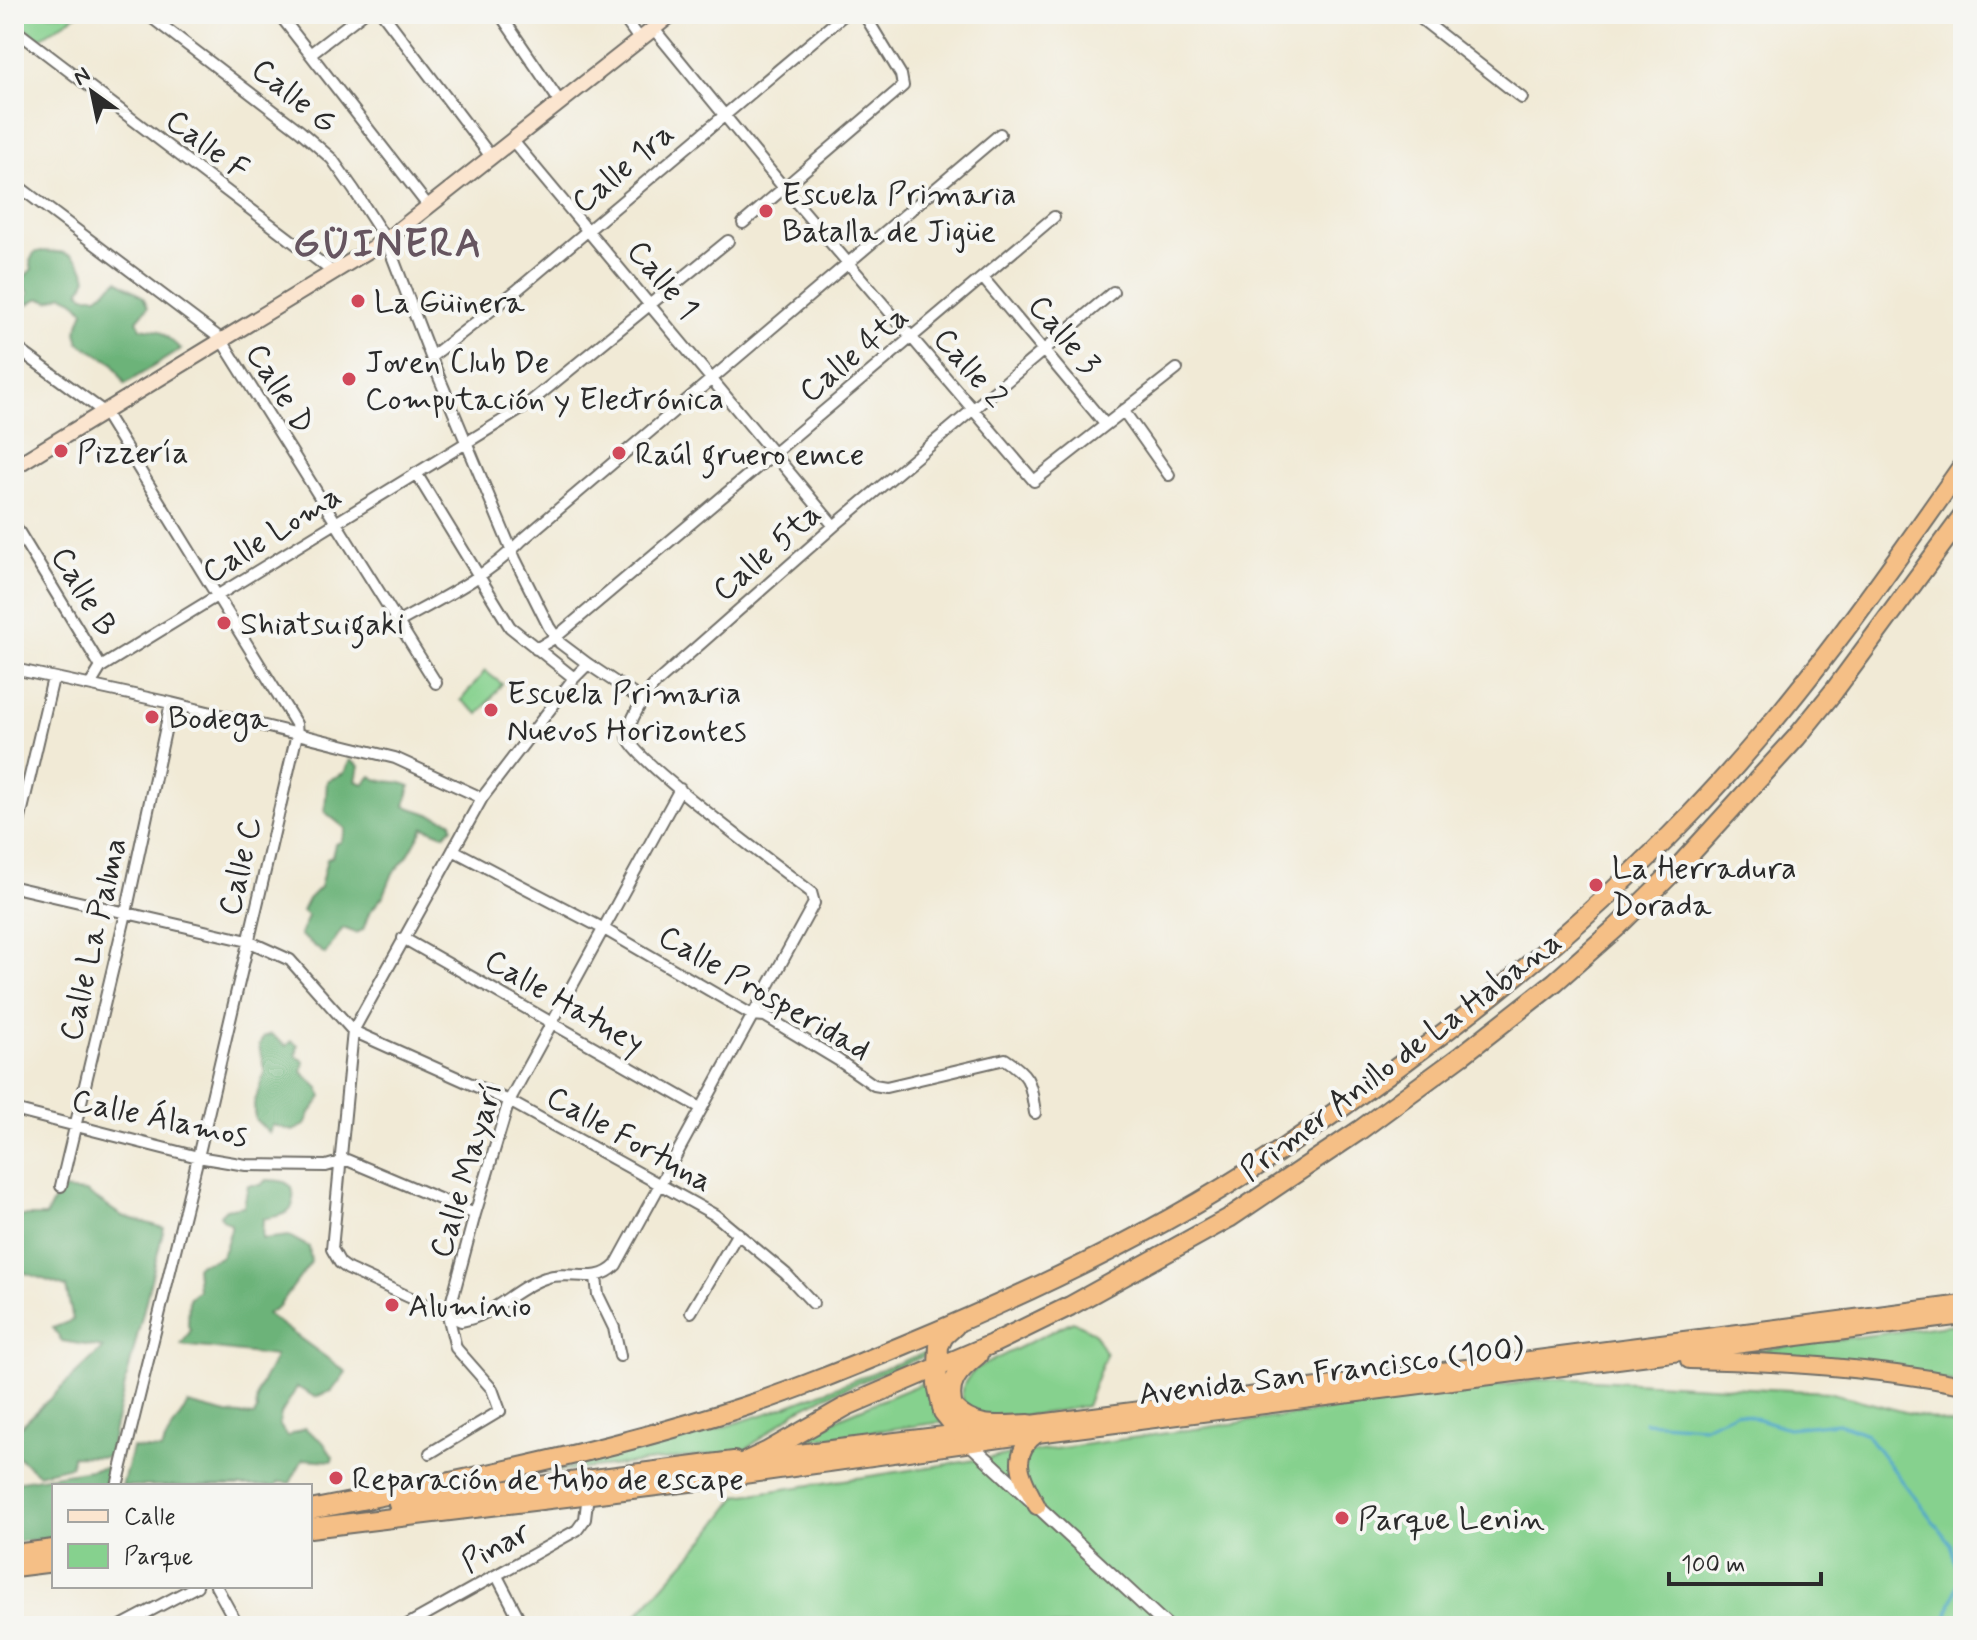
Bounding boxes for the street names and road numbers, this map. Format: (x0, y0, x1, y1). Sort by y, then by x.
street label: Calle G (242, 49, 345, 144)
street label: Calle F (156, 100, 257, 191)
street label: Calle 1ra (563, 113, 683, 224)
street label: Calle 1 (617, 232, 708, 329)
street label: Calle 3 (1018, 287, 1109, 384)
street label: Calle 4ta (791, 296, 918, 413)
street label: Calle 2 (923, 319, 1016, 417)
street label: Calle D (235, 336, 323, 442)
street label: Calle Loma (195, 475, 350, 594)
street label: Calle 5ta (704, 494, 831, 611)
street label: Calle B (40, 539, 126, 645)
street label: Calle C (209, 813, 273, 920)
street label: Calle La Palma (50, 834, 138, 1045)
street label: Calle Prosperidad (650, 916, 878, 1071)
street label: Primer Anillo de La Habana (1232, 922, 1571, 1191)
street label: Calle Hatuey (477, 940, 651, 1065)
street label: Calle Fortuna (538, 1077, 720, 1203)
street label: Calle Mayarí (420, 1078, 513, 1263)
street label: Calle Álamos (68, 1080, 251, 1158)
street label: Avenida San Francisco (100) (1136, 1328, 1526, 1416)
street label: Pinar (454, 1512, 538, 1584)

